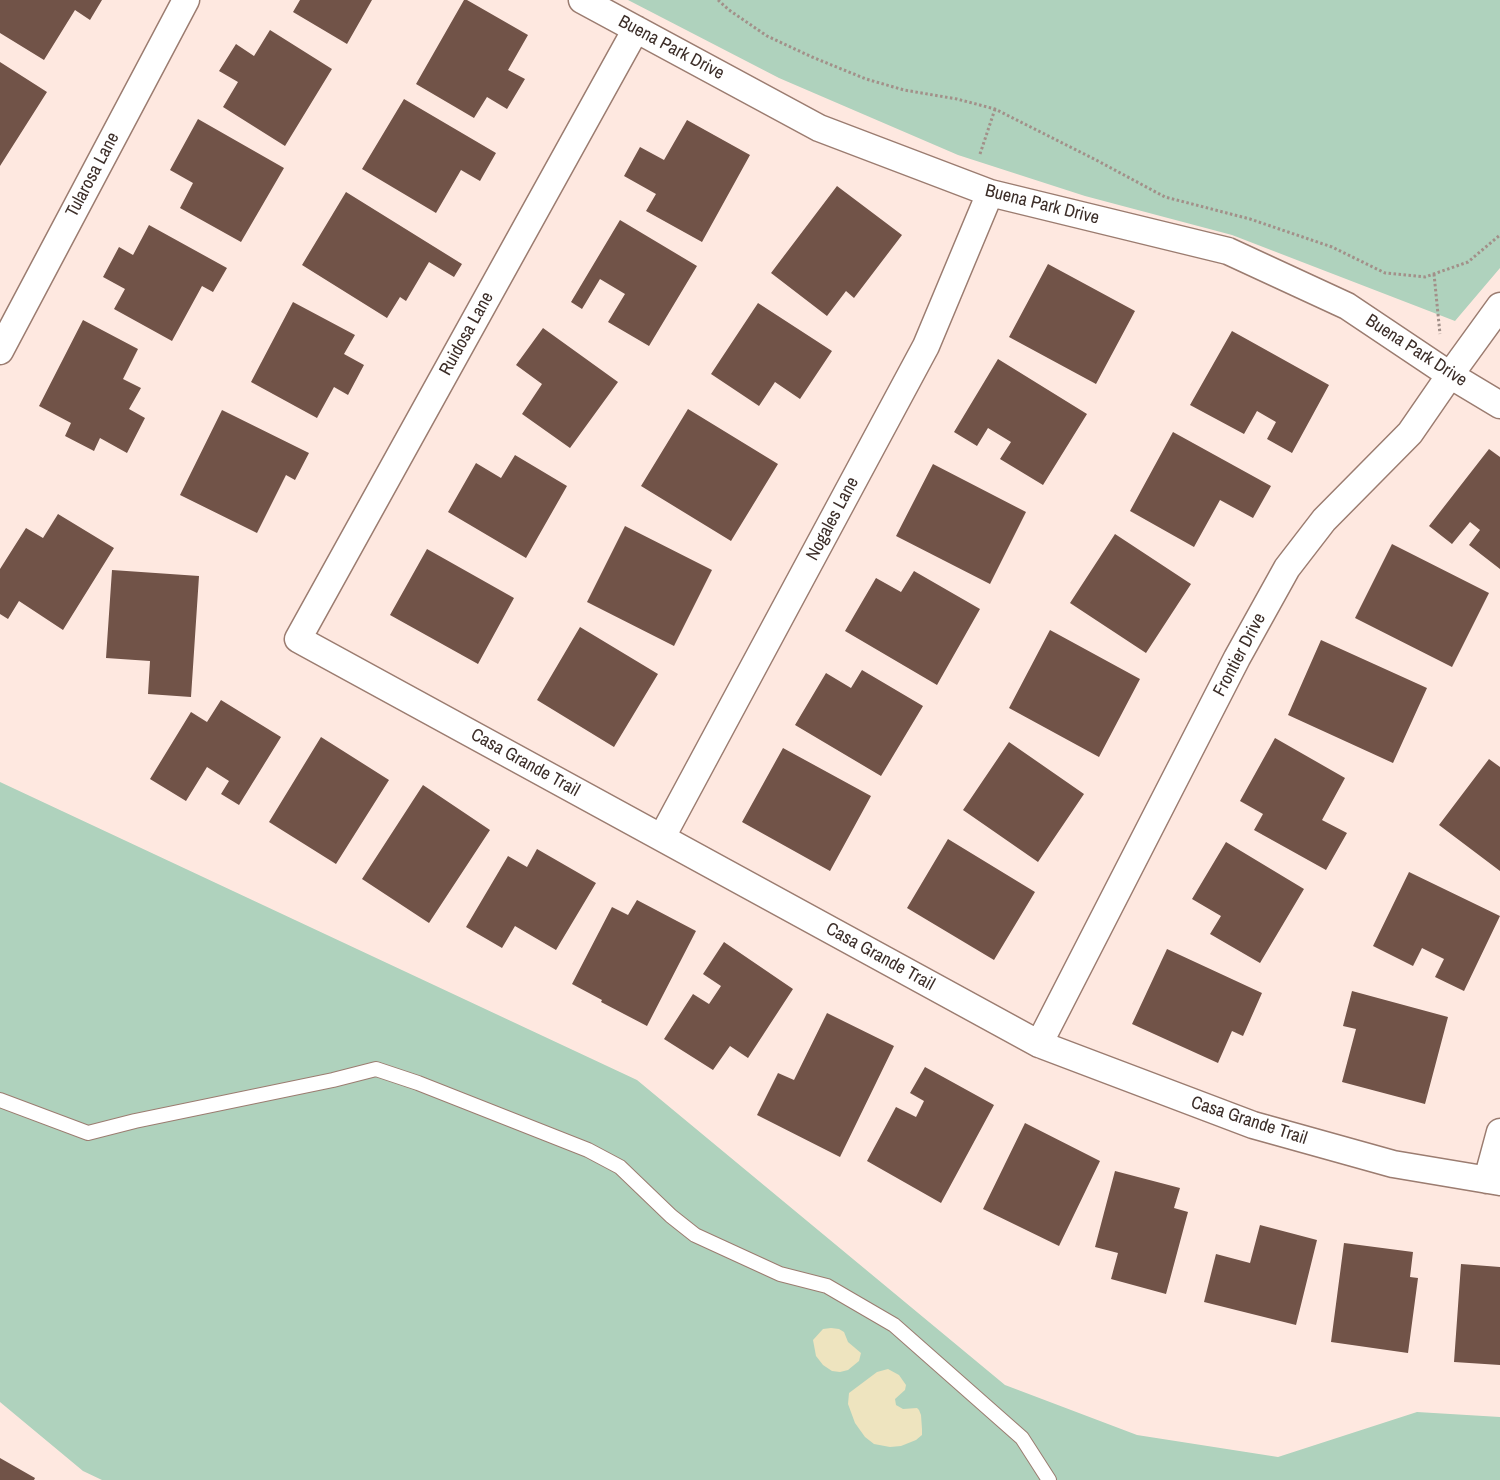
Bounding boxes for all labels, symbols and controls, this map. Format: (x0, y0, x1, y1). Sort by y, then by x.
street label: Buena Park Drive (614, 11, 728, 85)
street label: Tularosa Lane (62, 129, 124, 221)
street label: Buena Park Drive (983, 180, 1101, 230)
street label: Ruidosa Lane (435, 289, 499, 379)
street label: Buena Park Drive (1361, 310, 1471, 392)
street label: Nogales Lane (802, 474, 864, 564)
street label: Frontier Drive (1209, 610, 1271, 700)
street label: Casa Grande Trail (467, 724, 583, 802)
street label: Casa Grande Trail (822, 918, 938, 996)
street label: Casa Grande Trail (1188, 1092, 1310, 1150)

